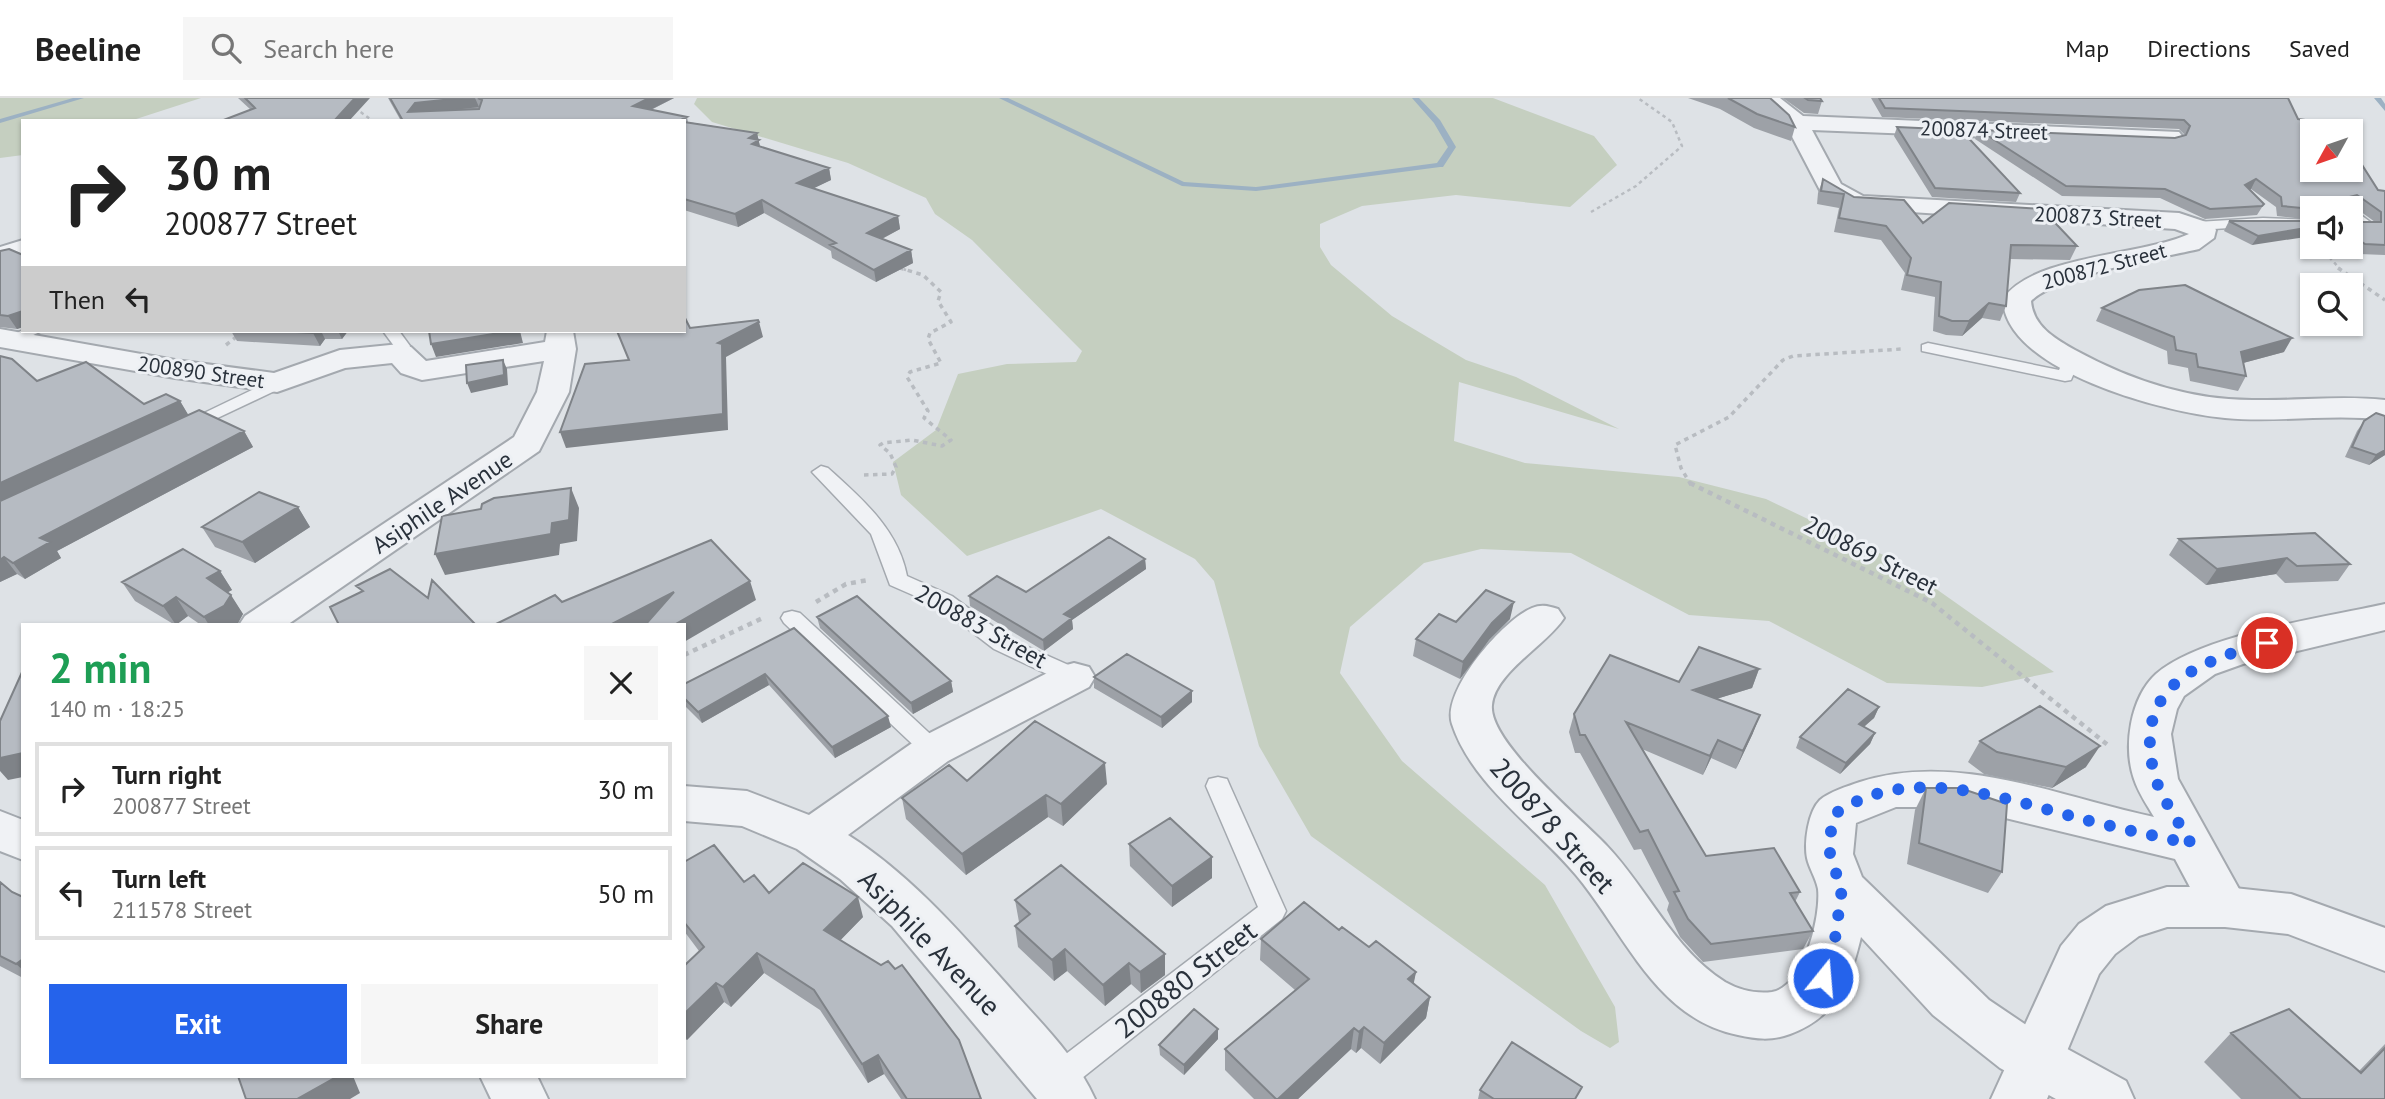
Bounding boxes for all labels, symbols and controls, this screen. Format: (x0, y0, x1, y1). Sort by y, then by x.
search box (183, 17, 673, 80)
text: Beeline (35, 27, 141, 70)
icon: search (207, 29, 245, 67)
text: Search here (263, 32, 394, 65)
text: Map (2065, 33, 2109, 64)
text: Directions (2147, 33, 2251, 64)
text: Saved (2289, 33, 2350, 64)
street label: 200874 Street (1920, 114, 2048, 146)
north arrow (2300, 119, 2362, 182)
map controls (2300, 119, 2363, 336)
text: 30 m (164, 140, 271, 204)
icon: right (49, 147, 140, 238)
button: sound (2300, 196, 2363, 259)
street label: 200873 Street (2033, 200, 2163, 234)
text: 200877 Street (164, 202, 357, 244)
street label: 200872 Street (2039, 236, 2169, 296)
button: search (2300, 273, 2363, 336)
icon: left (119, 280, 157, 318)
text: Then (49, 283, 105, 316)
street label: 200890 Street (136, 350, 266, 394)
street label: Asiphile Avenue (366, 444, 518, 560)
street label: 200869 Street (1799, 508, 1943, 602)
street label: 200883 Street (910, 577, 1052, 675)
pin (2237, 613, 2297, 673)
icon: arrive (2248, 624, 2286, 662)
text: 2 min (49, 640, 151, 695)
button: close (584, 646, 658, 720)
text: 140 m · 18:25 (49, 694, 185, 723)
street label: 200878 Street (1482, 749, 1624, 901)
text: Turn right (112, 758, 221, 791)
icon: right (53, 770, 91, 808)
text: 30 m (598, 773, 654, 806)
text: 200877 Street (112, 791, 251, 820)
street label: Asiphile Avenue (851, 861, 1009, 1023)
text: Turn left (112, 862, 206, 895)
icon: left (53, 874, 91, 912)
text: 50 m (598, 877, 654, 910)
text: 211578 Street (112, 895, 252, 924)
street label: 200880 Street (1106, 912, 1264, 1046)
position arrow (1786, 941, 1860, 1015)
button: Exit (49, 984, 347, 1064)
button: Share (361, 984, 658, 1064)

